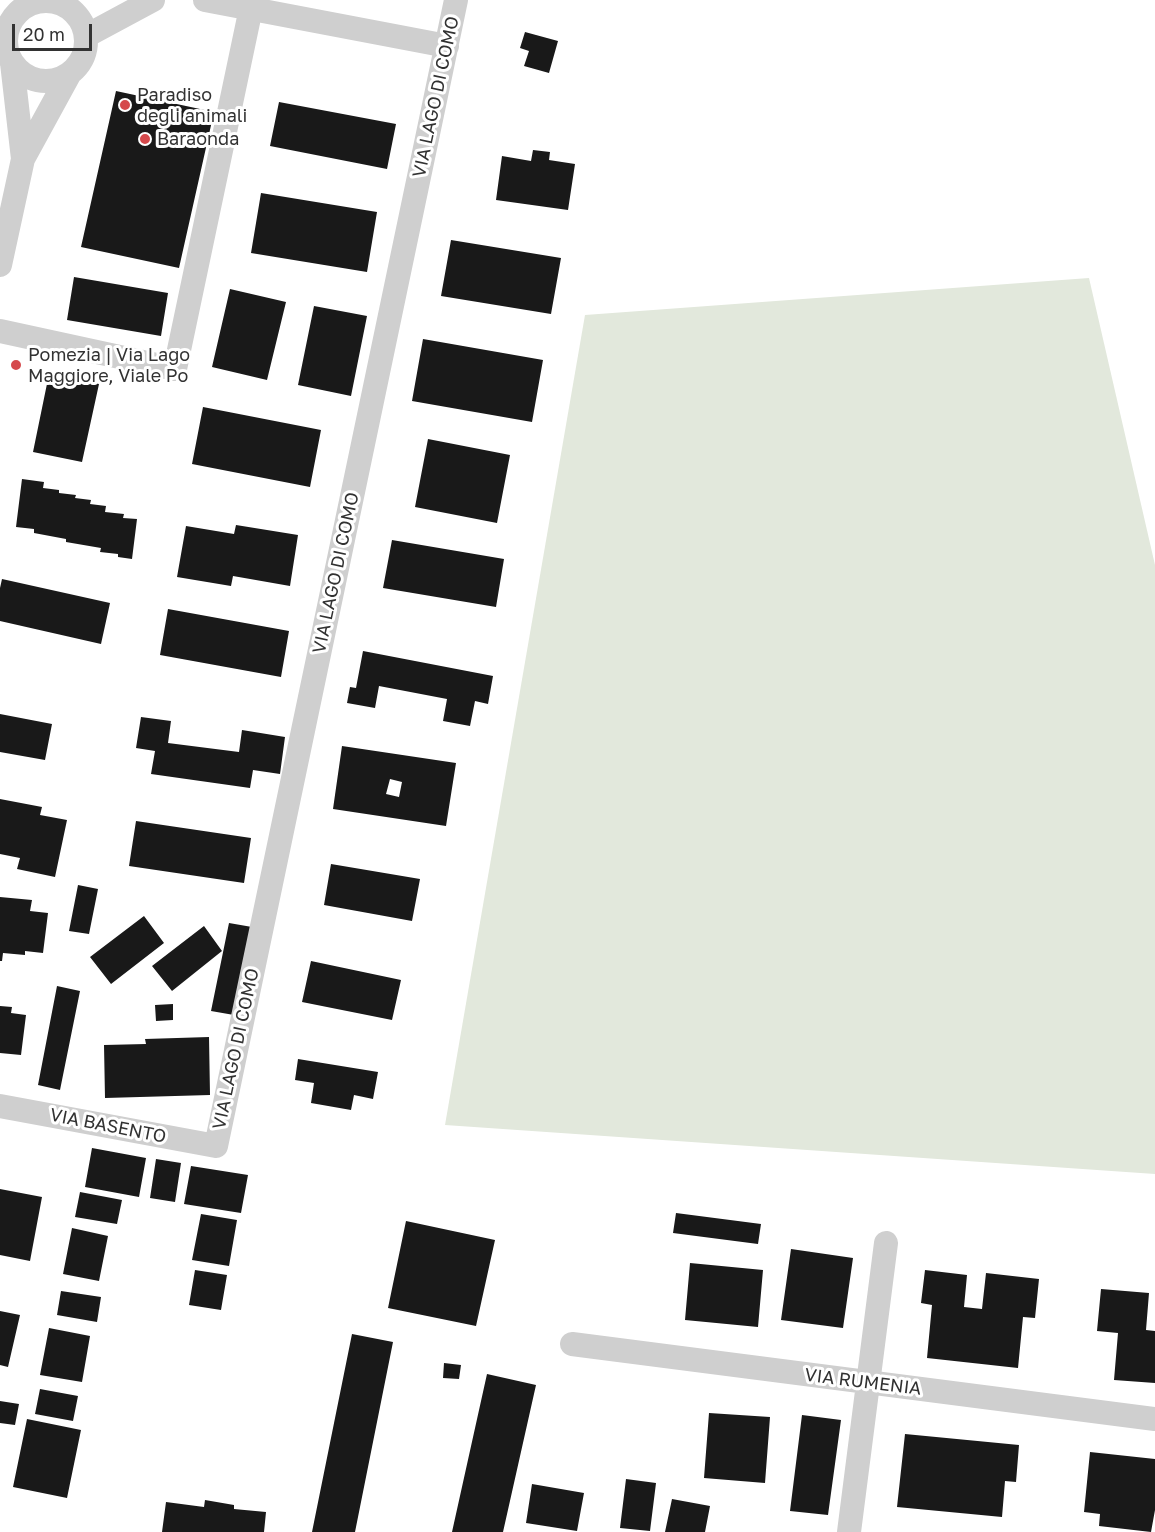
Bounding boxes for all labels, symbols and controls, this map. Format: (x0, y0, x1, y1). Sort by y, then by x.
scale bar (15, 12, 94, 50)
street label: VIA LAGO DI COMO (408, 14, 464, 180)
text: 20 m (23, 23, 65, 45)
place label: Paradiso degli animali (137, 84, 247, 127)
marker: Paradiso degli animali (118, 98, 132, 112)
place label: Baraonda (157, 128, 239, 150)
marker: Baraonda (138, 132, 152, 146)
place label: Pomezia | Via Lago Maggiore, Viale Po (28, 344, 190, 386)
marker: Pomezia | Via Lago Maggiore, Viale Po (9, 358, 23, 372)
street label: VIA LAGO DI COMO (308, 490, 364, 656)
street label: VIA LAGO DI COMO (208, 966, 264, 1132)
street label: VIA BASENTO (48, 1104, 168, 1148)
street label: VIA RUMENIA (803, 1364, 923, 1400)

